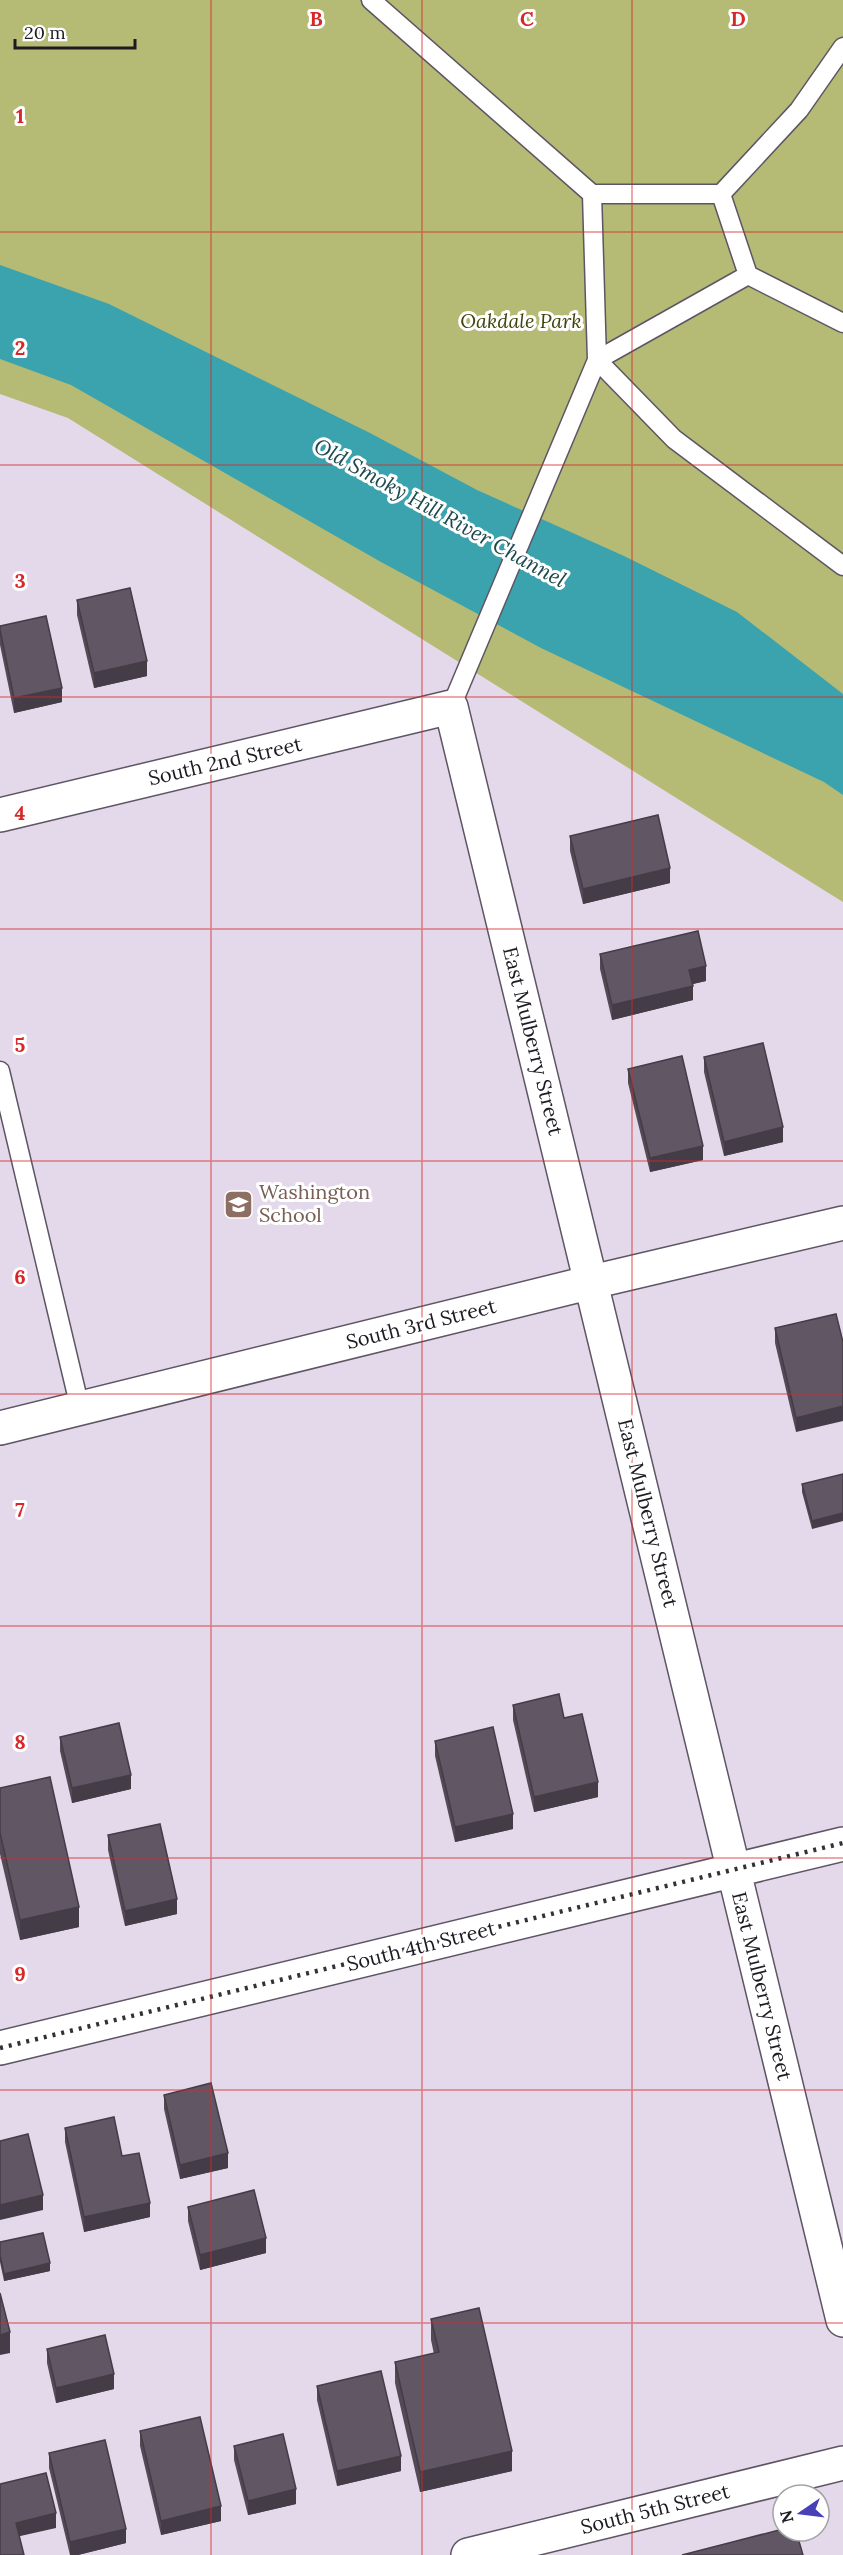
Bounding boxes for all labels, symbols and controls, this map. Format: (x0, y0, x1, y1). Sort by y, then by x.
text: B (309, 6, 323, 31)
text: C (520, 6, 534, 31)
text: D (730, 6, 746, 31)
scale bar (15, 12, 135, 50)
text: 20 m (24, 21, 66, 44)
text: 1 (16, 103, 24, 128)
park label: Oakdale Park (460, 308, 582, 333)
text: 2 (15, 335, 25, 360)
water label: Old Smoky Hill River Channel (309, 432, 571, 593)
text: 3 (14, 568, 26, 593)
street label: South 2nd Street (146, 731, 304, 790)
text: 4 (15, 800, 26, 825)
street label: East Mulberry Street (498, 944, 569, 1138)
text: 5 (15, 1032, 26, 1057)
place label: Washington School (259, 1179, 370, 1227)
school or university icon: Washington School (222, 1188, 254, 1220)
text: 6 (14, 1264, 26, 1289)
street label: South 3rd Street (343, 1293, 499, 1354)
street label: East Mulberry Street (613, 1416, 684, 1610)
text: 7 (15, 1497, 25, 1522)
text: 8 (14, 1729, 26, 1754)
street label: East Mulberry Street (727, 1889, 798, 2083)
street label: South 4th Street (344, 1915, 498, 1976)
text: 9 (14, 1961, 26, 1986)
street label: South 5th Street (578, 2478, 732, 2539)
north arrow (771, 2483, 831, 2543)
text: N (775, 2508, 798, 2525)

